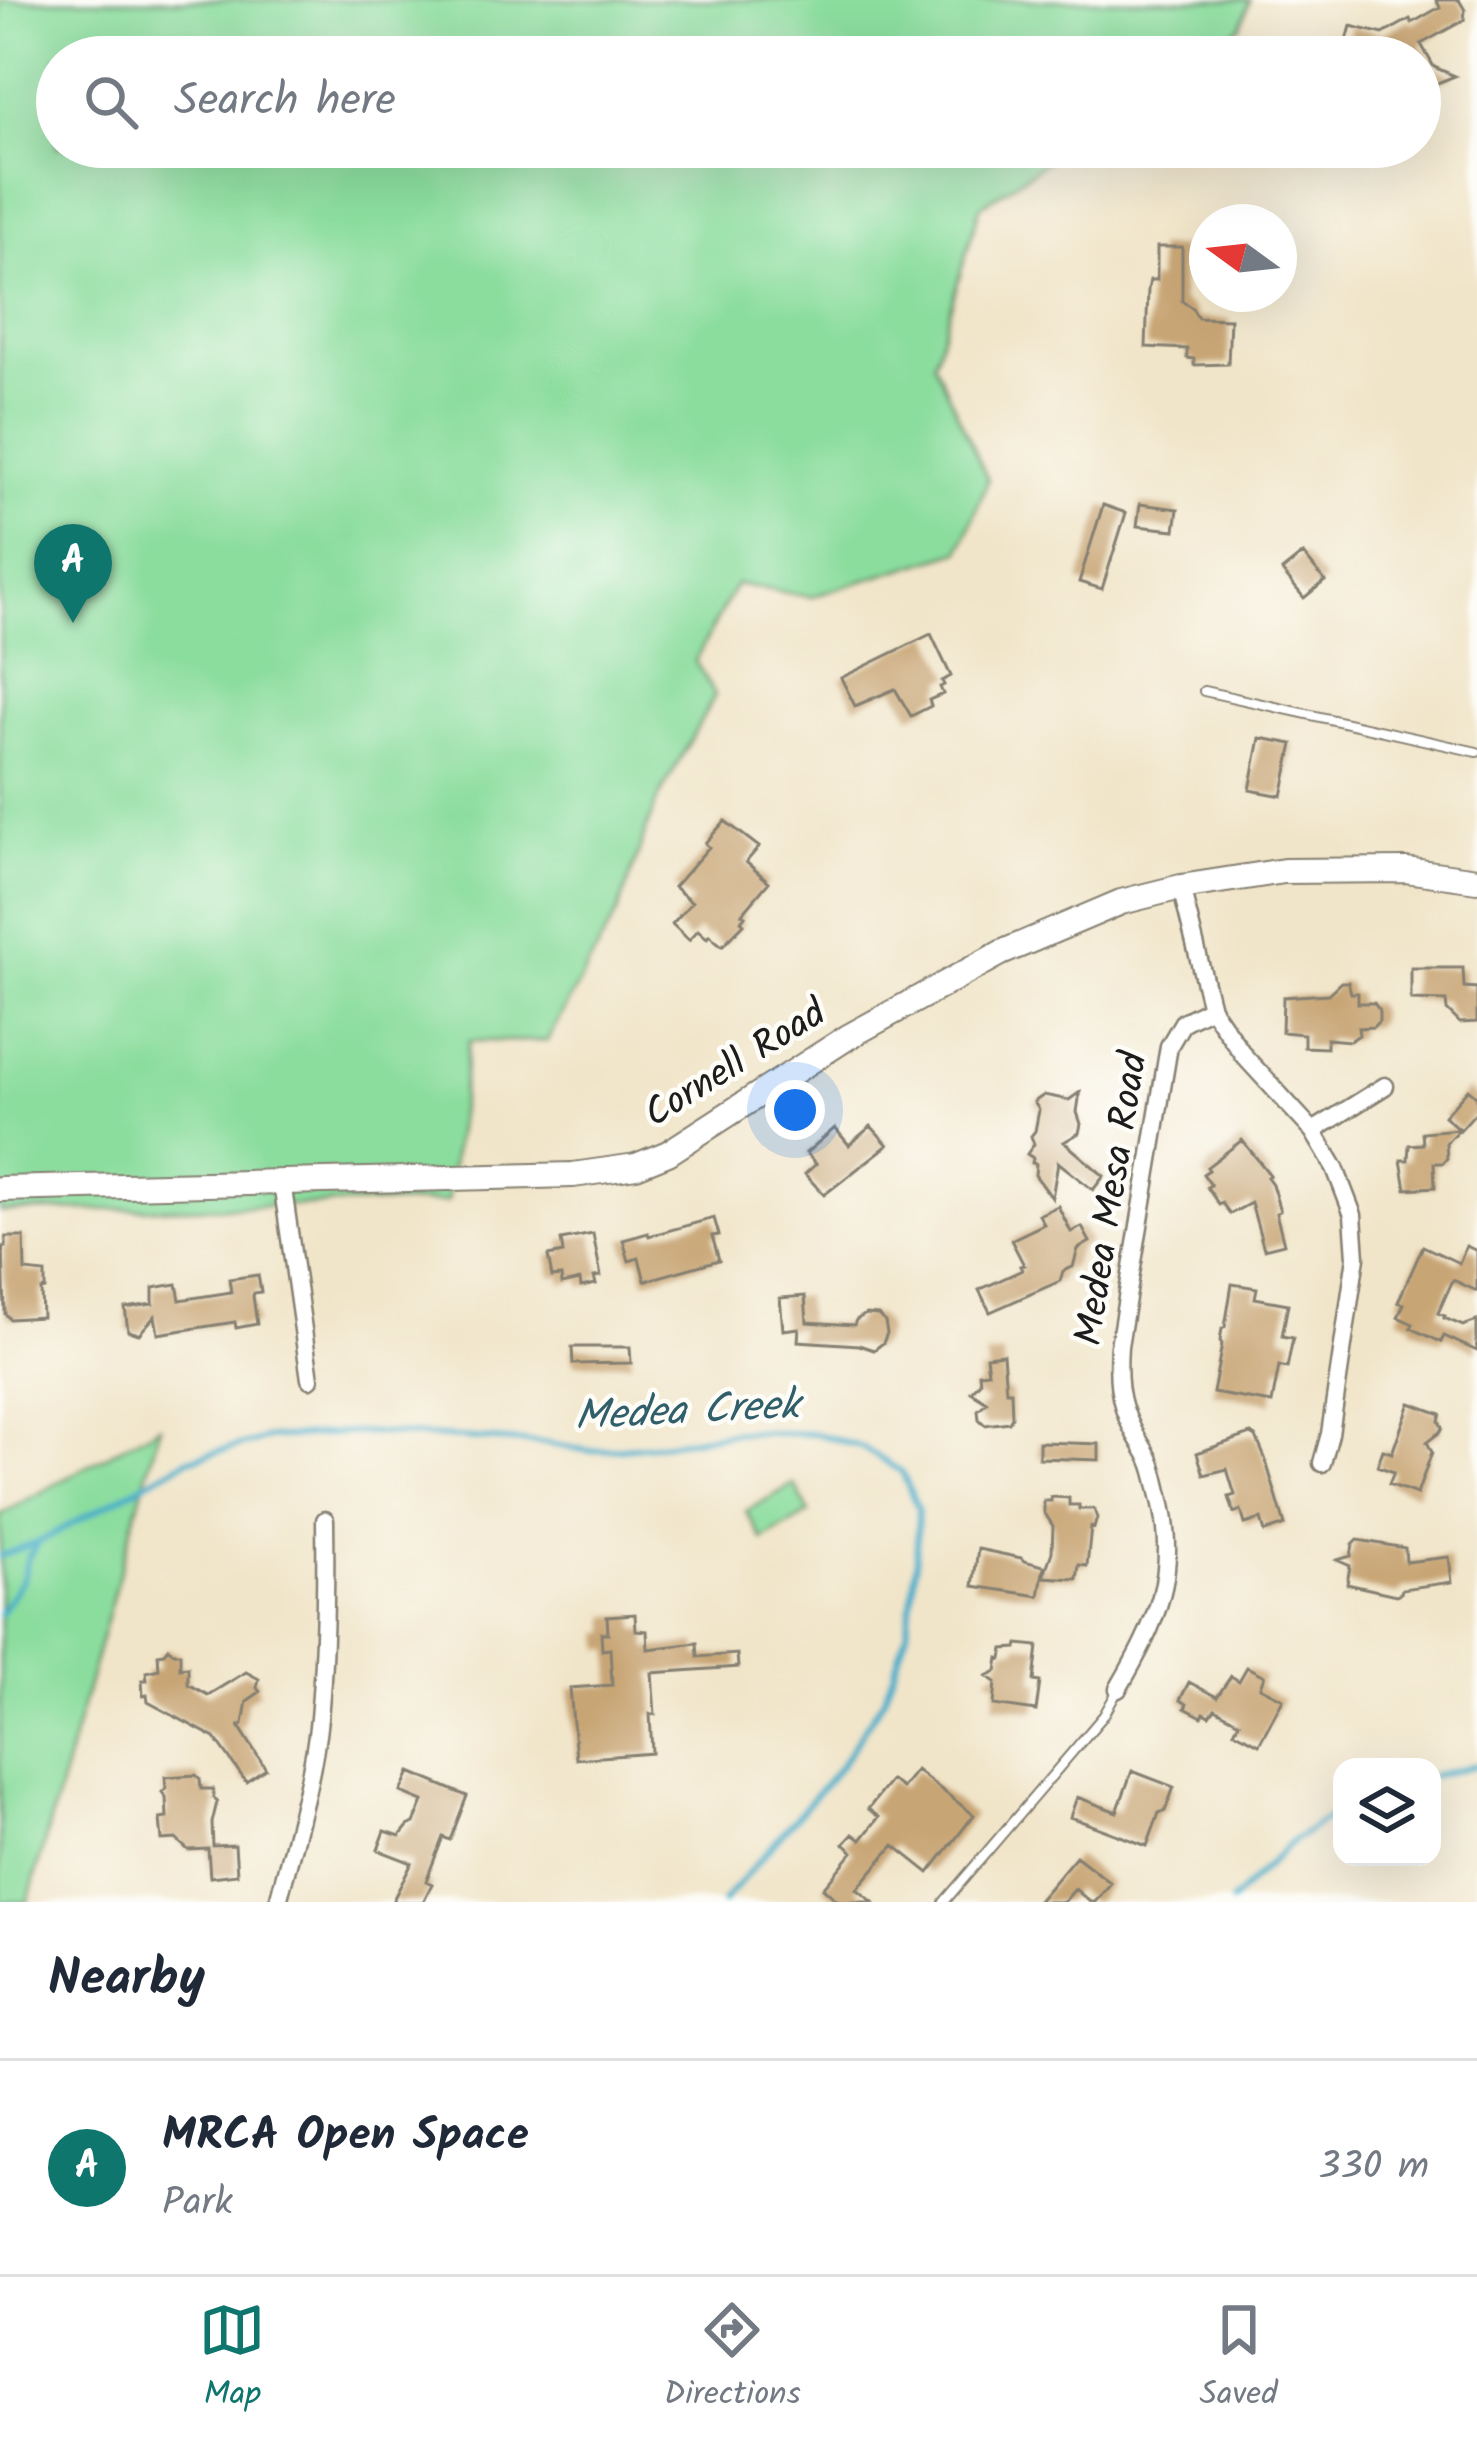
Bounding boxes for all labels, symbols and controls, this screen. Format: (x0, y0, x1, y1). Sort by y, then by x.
search box (36, 36, 1441, 168)
text: Search here (174, 66, 396, 138)
icon: search (78, 69, 144, 135)
north arrow (1189, 204, 1297, 312)
pin: A (34, 524, 112, 623)
street label: Cornell Road (633, 984, 841, 1146)
street label: Medea Mesa Road (1059, 1046, 1167, 1350)
your location (765, 1080, 825, 1140)
water label: Medea Creek (573, 1372, 806, 1451)
map controls (1333, 1758, 1441, 1866)
button: layers (1333, 1758, 1441, 1866)
text: Nearby (48, 1940, 205, 2021)
text: MRCA Open Space (162, 2101, 529, 2173)
text: A (75, 2137, 99, 2199)
text: 330 m (1318, 2137, 1429, 2199)
text: Park (162, 2173, 233, 2235)
tab: Map (199, 2297, 265, 2422)
tab: Directions (664, 2297, 801, 2422)
tab: Saved (1199, 2297, 1278, 2422)

